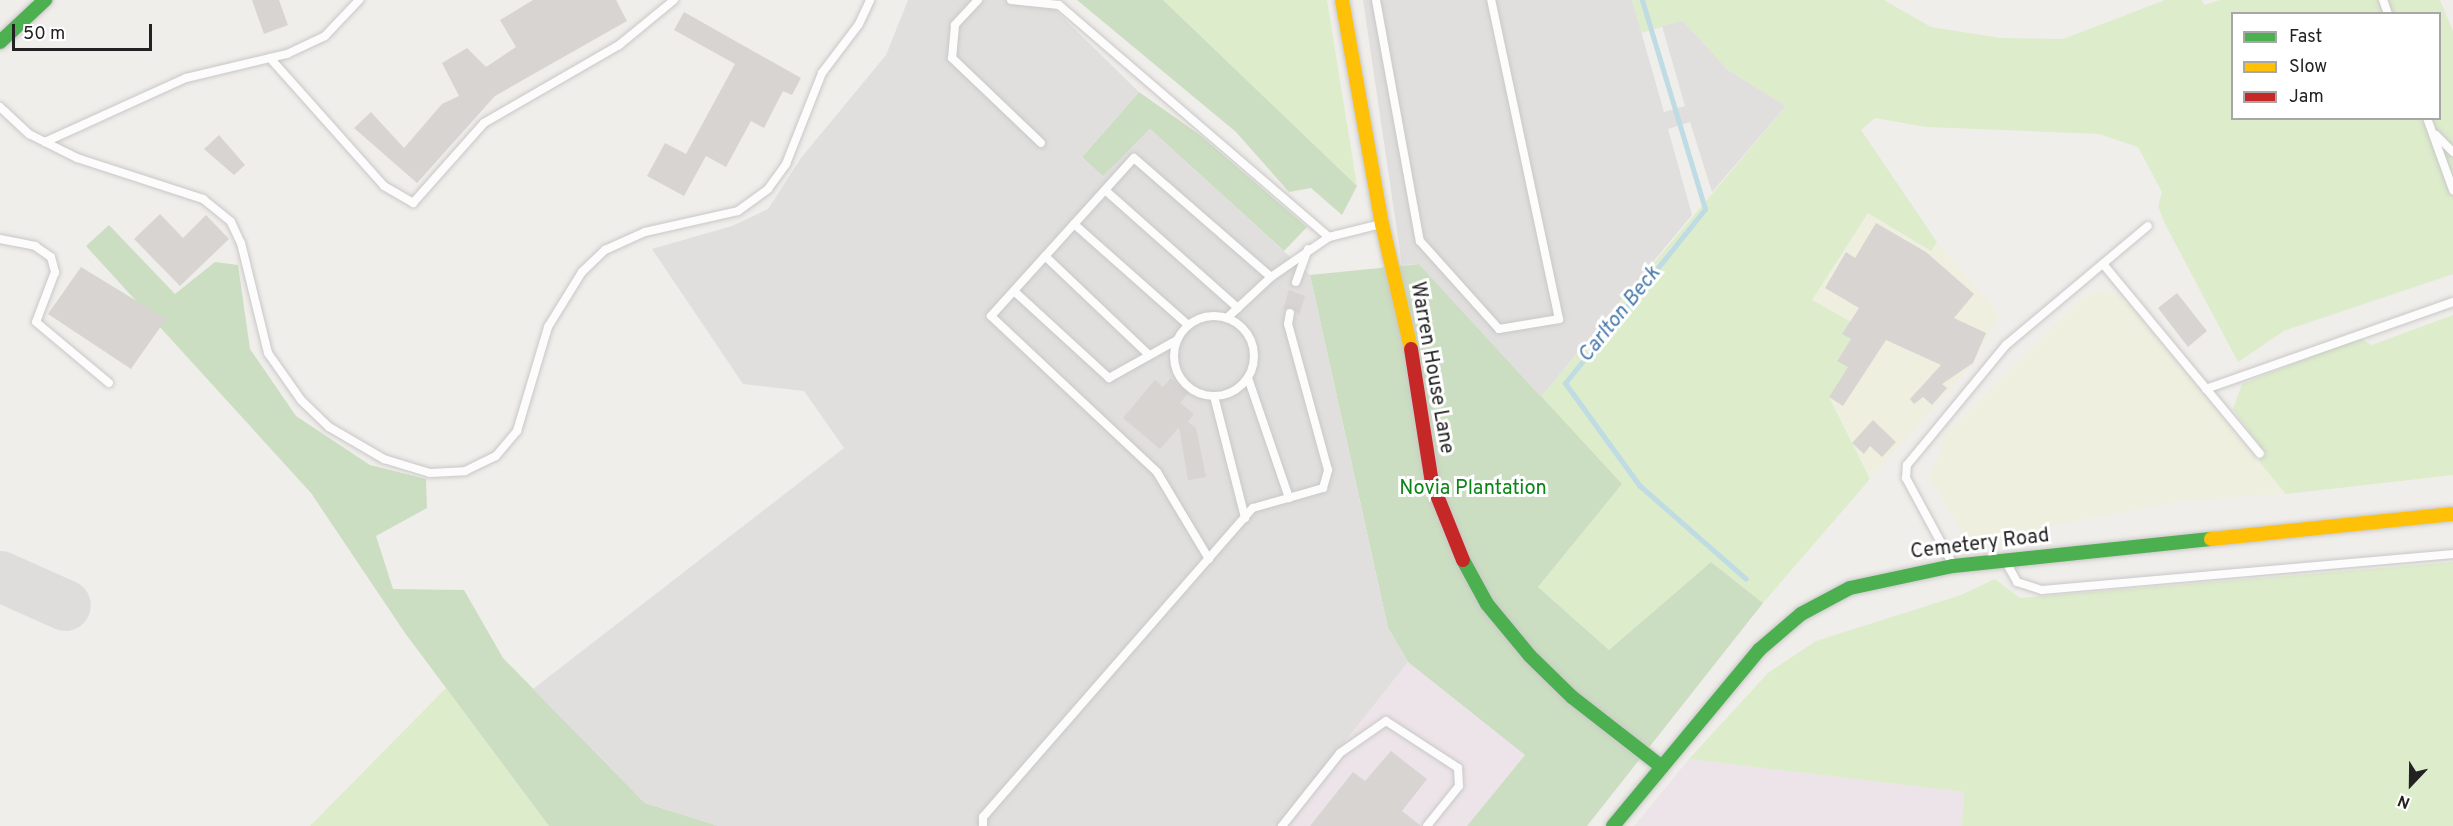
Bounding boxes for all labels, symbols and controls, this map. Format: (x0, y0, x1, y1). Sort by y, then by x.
scale bar (15, 12, 154, 50)
legend (2231, 12, 2441, 120)
text: 50 m (23, 23, 65, 46)
text: Fast (2289, 26, 2322, 49)
text: Slow (2289, 56, 2327, 79)
text: Jam (2289, 86, 2324, 109)
water label: Carlton Beck (1574, 262, 1666, 368)
street label: Warren House Lane (1404, 280, 1458, 456)
park label: Novia Plantation (1399, 477, 1547, 501)
street label: Cemetery Road (1909, 525, 2051, 565)
north arrow (2381, 754, 2441, 814)
text: N (2395, 789, 2413, 812)

